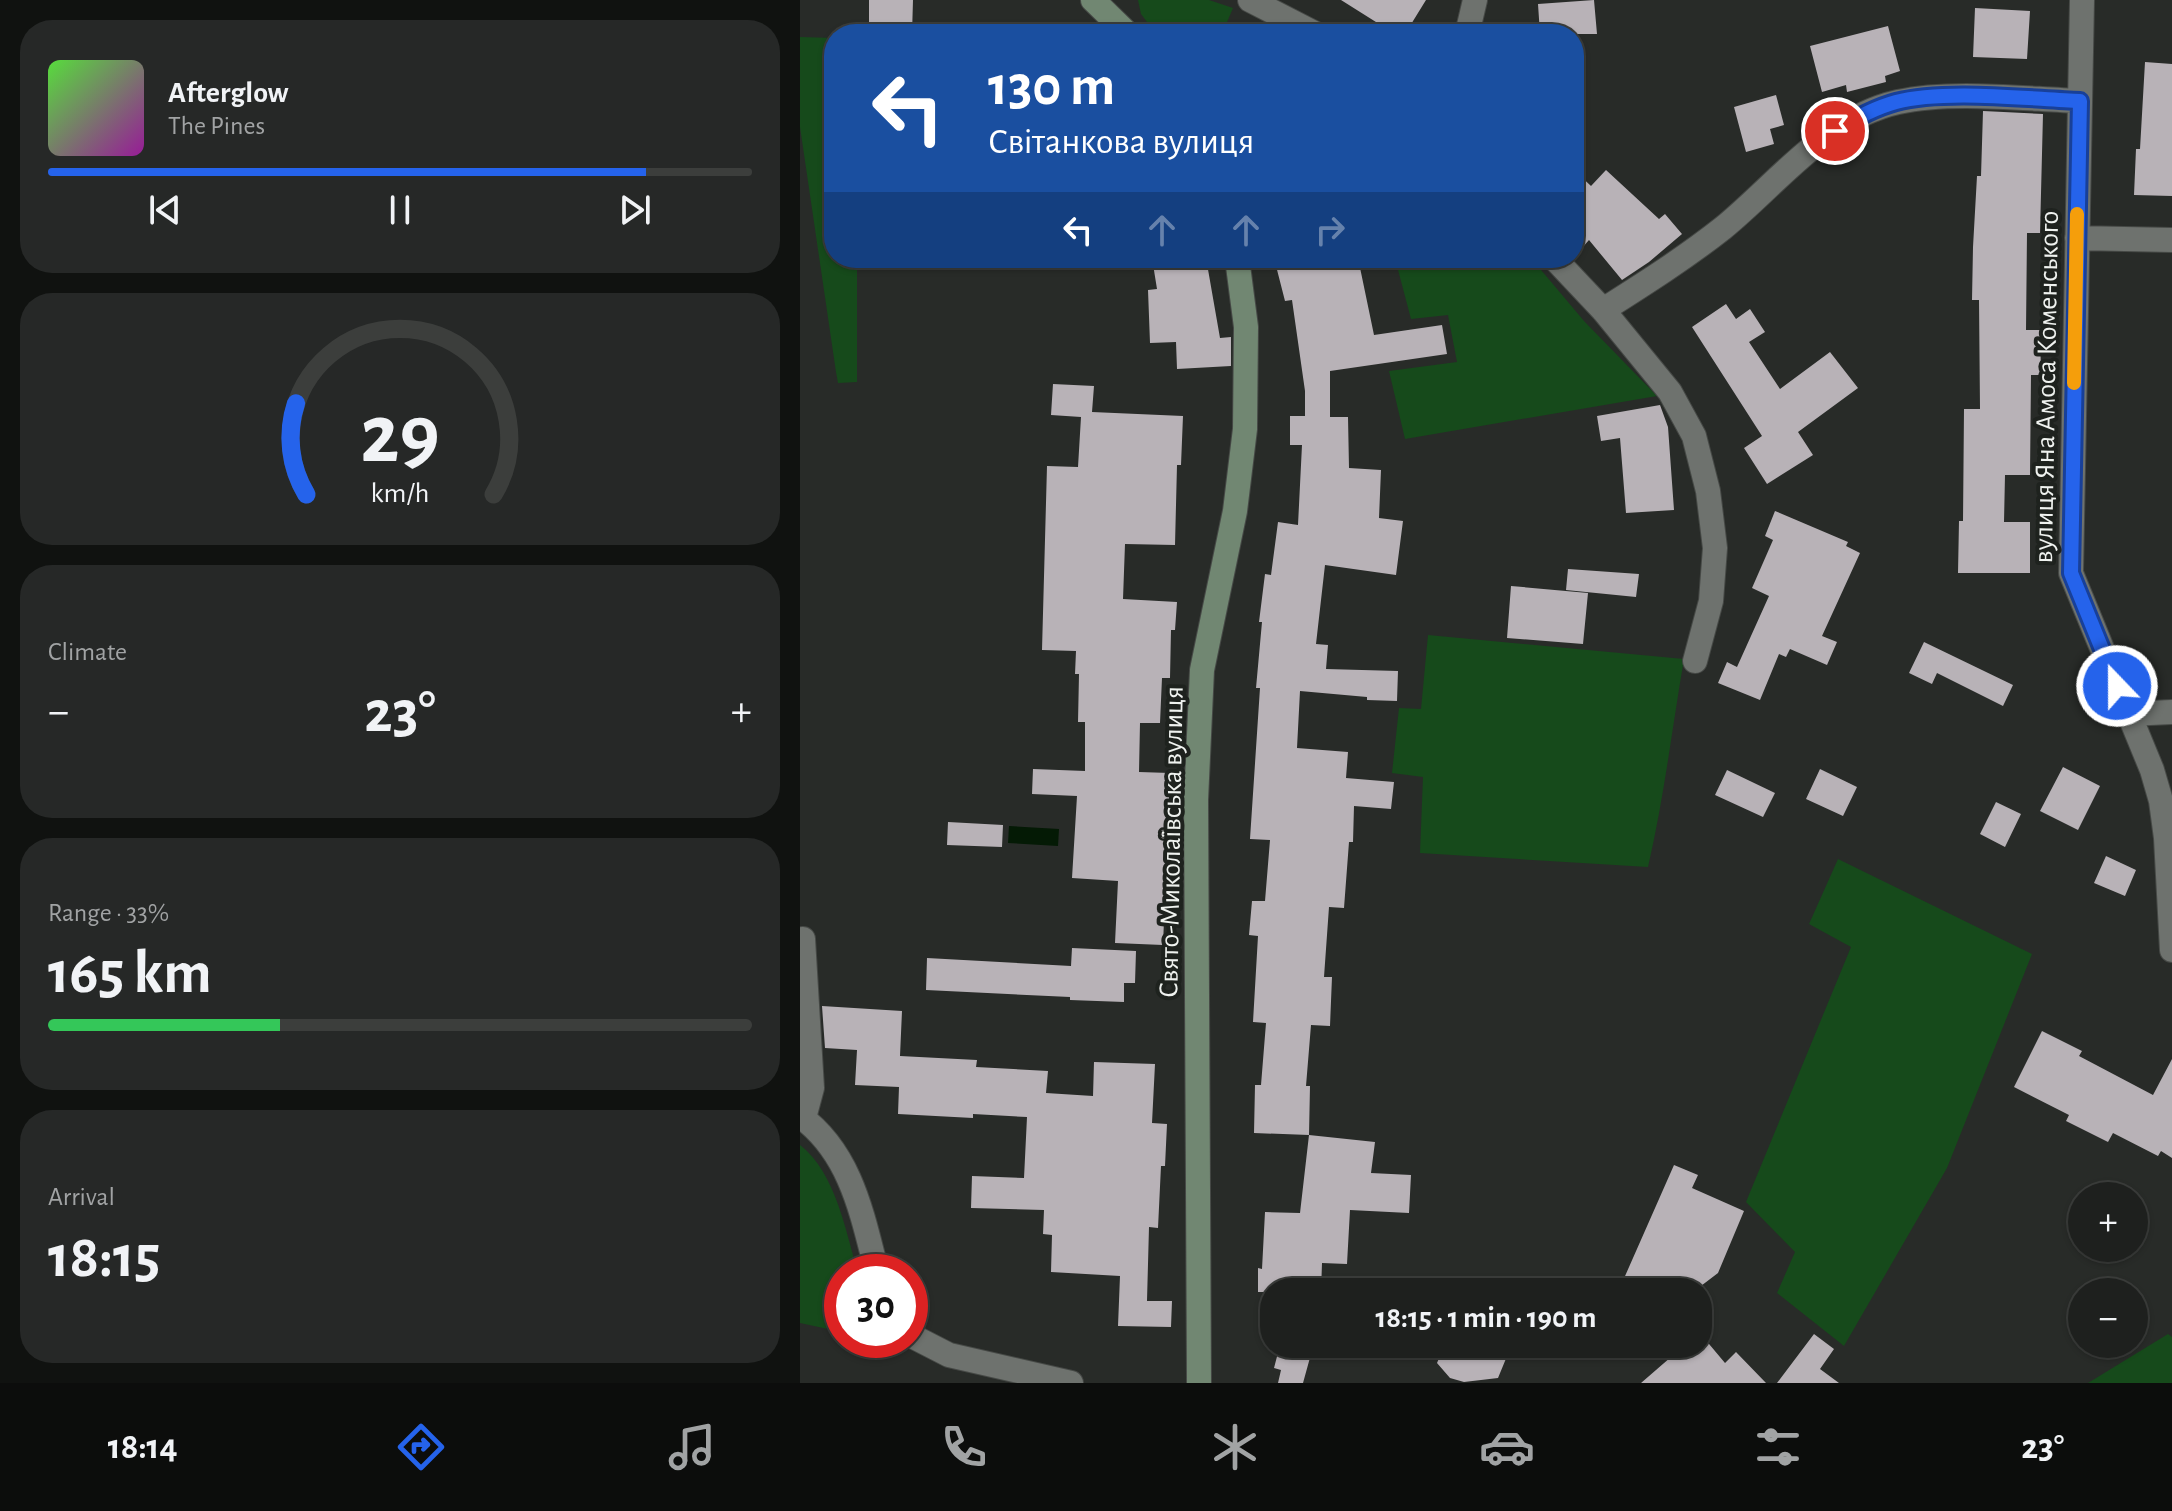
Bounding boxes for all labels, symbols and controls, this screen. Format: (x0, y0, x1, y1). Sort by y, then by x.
icon: left (856, 56, 960, 160)
text: 130 m (988, 59, 1115, 115)
text: Afterglow (168, 78, 289, 108)
pin (1801, 97, 1869, 165)
icon: arrive (1813, 109, 1857, 153)
text: The Pines (168, 113, 265, 139)
text: Світанкова вулиця (988, 124, 1255, 160)
icon: previous (143, 188, 187, 232)
icon: pause (378, 188, 422, 232)
icon: next (613, 188, 657, 232)
icon: left (1056, 208, 1100, 252)
icon: ahead (1140, 208, 1184, 252)
icon: ahead (1224, 208, 1268, 252)
icon: right (1308, 208, 1352, 252)
street label: вулиця Яна Амоса Коменського (2030, 210, 2064, 564)
text: 29 (360, 393, 440, 477)
text: km/h (371, 479, 429, 508)
text: Climate (48, 639, 127, 665)
position arrow (2075, 644, 2159, 728)
text: 23° (364, 683, 436, 743)
street label: Свято-Миколаївська вулиця (1155, 686, 1189, 998)
text: − (48, 690, 69, 734)
text: + (731, 690, 752, 734)
text: Range · 33% (48, 900, 169, 926)
text: 165 km (48, 944, 212, 1004)
map controls (2068, 1182, 2148, 1358)
button: + (2068, 1182, 2148, 1262)
text: Arrival (48, 1184, 115, 1210)
text: 18:15 (48, 1228, 160, 1288)
speed limit sign: 30 (824, 1254, 928, 1358)
button: − (2068, 1278, 2148, 1358)
text: 18:15 · 1 min · 190 m (1376, 1303, 1596, 1333)
icon: directions (393, 1419, 449, 1475)
icon: music (664, 1419, 720, 1475)
icon: phone (936, 1419, 992, 1475)
icon: climate (1207, 1419, 1263, 1475)
icon: car (1479, 1419, 1535, 1475)
icon: filters (1750, 1419, 1806, 1475)
text: 18:14 (108, 1429, 178, 1465)
text: 23° (2021, 1429, 2064, 1465)

